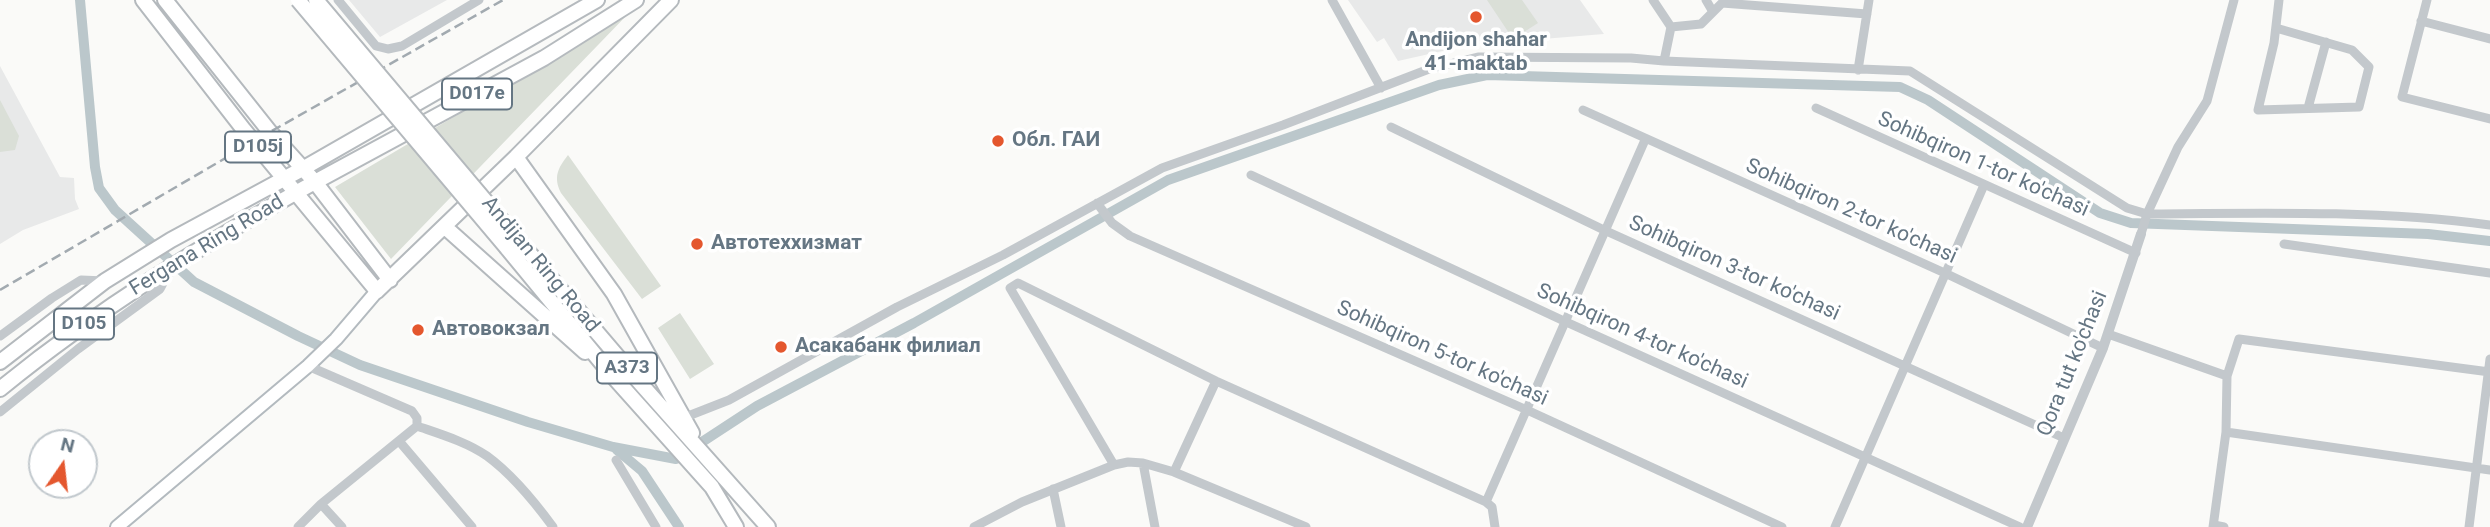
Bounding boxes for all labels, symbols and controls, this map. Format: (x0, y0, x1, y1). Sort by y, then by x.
marker: Andijon shahar 41-maktab (1468, 9, 1484, 25)
place label: Andijon shahar 41-maktab (1405, 28, 1547, 78)
road number: D017e (442, 78, 512, 110)
street label: Sohibqiron 1-tor ko'chasi (1874, 107, 2092, 223)
place label: Обл. ГАИ (1012, 128, 1100, 154)
road number: D105j (225, 132, 291, 162)
marker: Обл. ГАИ (990, 133, 1006, 149)
street label: Sohibqiron 2-tor ko'chasi (1742, 154, 1960, 270)
street label: Fergana Ring Road (125, 190, 289, 302)
street label: Andijan Ring Road (476, 192, 604, 338)
street label: Sohibqiron 3-tor ko'chasi (1625, 211, 1843, 327)
place label: Автотеххизмат (711, 231, 862, 257)
marker: Автотеххизмат (689, 236, 705, 252)
street label: Sohibqiron 4-tor ko'chasi (1533, 279, 1751, 395)
street label: Qora tut ko'chasi (2032, 288, 2114, 440)
street label: Sohibqiron 5-tor ko'chasi (1333, 296, 1551, 412)
road number: D105 (54, 308, 114, 340)
place label: Автовокзал (432, 317, 550, 343)
marker: Автовокзал (410, 322, 426, 338)
place label: Асакабанк филиал (795, 334, 981, 360)
marker: Асакабанк филиал (773, 339, 789, 355)
road number: A373 (597, 352, 657, 384)
north arrow (28, 429, 98, 499)
text: N (58, 432, 77, 458)

